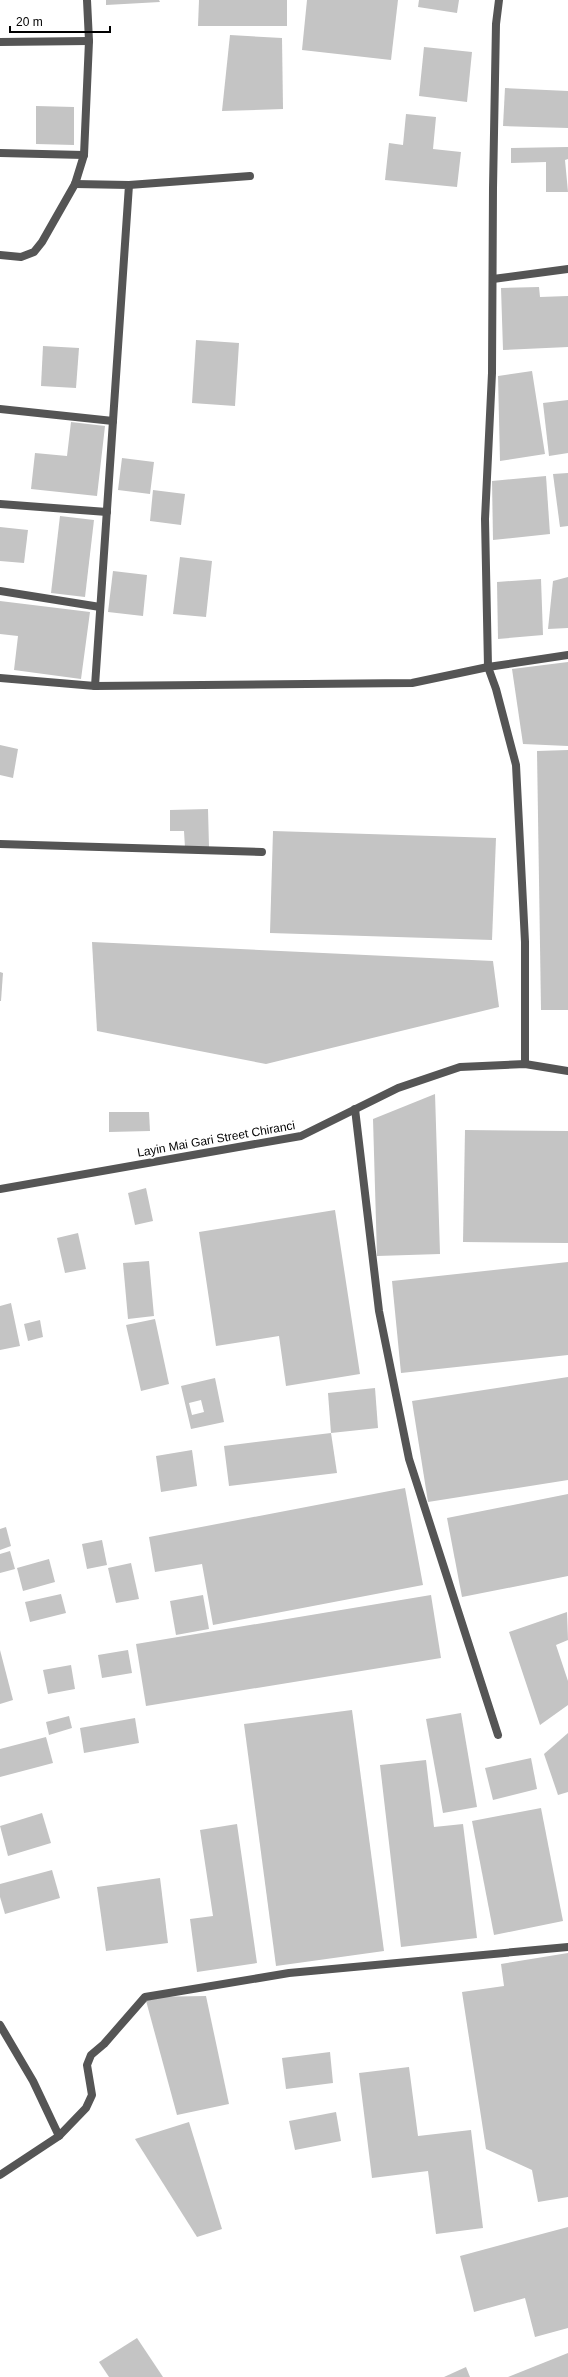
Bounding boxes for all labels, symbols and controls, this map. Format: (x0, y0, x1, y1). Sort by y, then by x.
scale bar (10, 8, 110, 34)
text: 20 m (16, 15, 43, 29)
street label: Layin Mai Gari Street Chiranci (136, 1118, 296, 1160)

